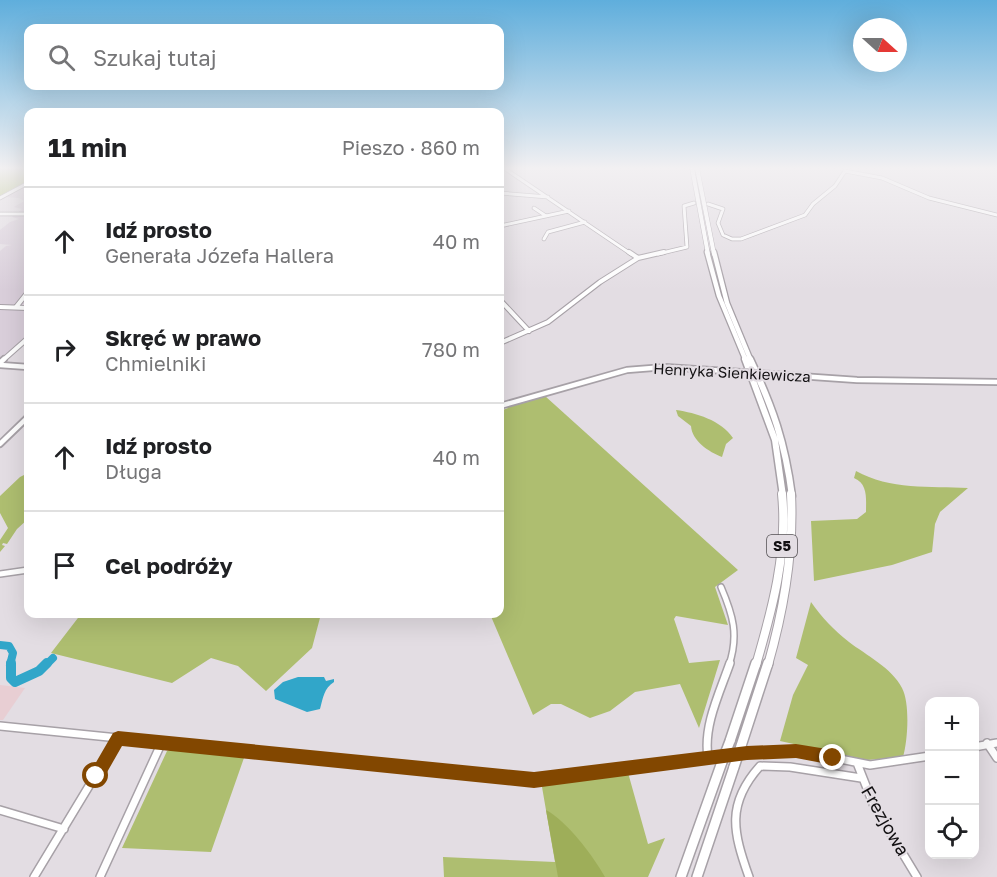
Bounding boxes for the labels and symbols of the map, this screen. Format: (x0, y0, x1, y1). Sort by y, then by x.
north arrow (853, 18, 907, 72)
street label: Henryka Sienkiewicza (653, 359, 811, 385)
road number: S5 (767, 535, 797, 557)
route end (819, 744, 845, 770)
route start (82, 762, 108, 788)
street label: Frezjowa (857, 782, 915, 859)

